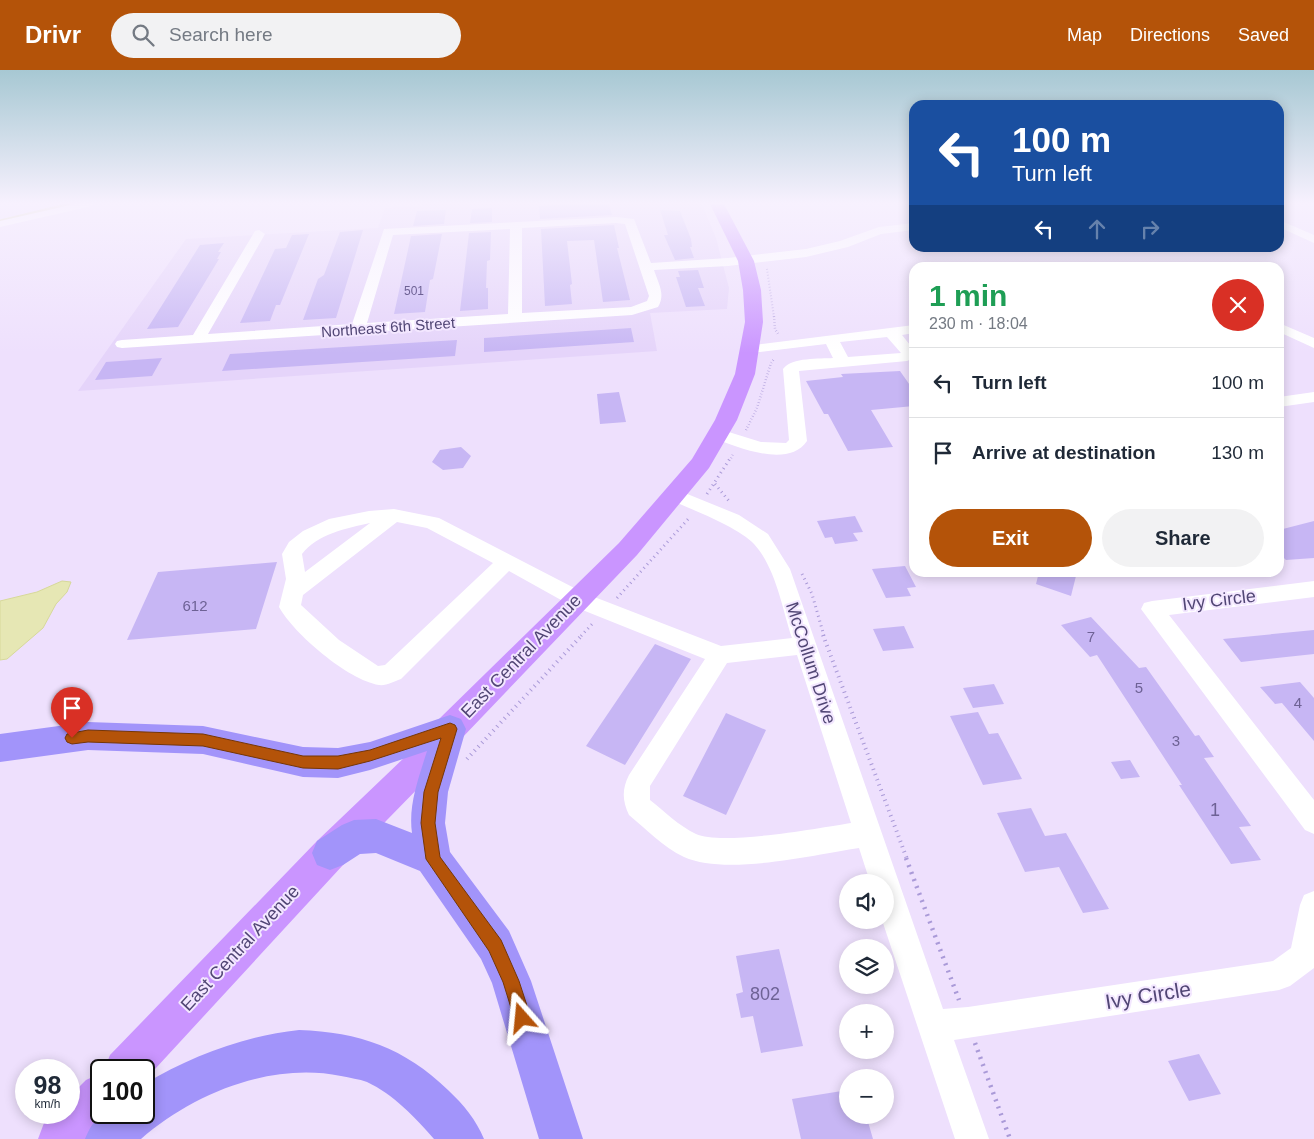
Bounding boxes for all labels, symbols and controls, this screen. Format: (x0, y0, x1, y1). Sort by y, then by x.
search box (111, 13, 461, 58)
text: Drivr (25, 21, 81, 48)
icon: search (129, 21, 157, 49)
text: Search here (169, 24, 273, 45)
text: Map (1067, 25, 1102, 45)
text: Directions (1130, 25, 1210, 45)
text: Saved (1238, 25, 1289, 45)
icon: left (929, 120, 994, 185)
text: 100 m (1012, 120, 1111, 159)
text: Turn left (1012, 161, 1092, 186)
icon: left (1030, 215, 1058, 243)
icon: ahead (1083, 215, 1111, 243)
icon: right (1136, 215, 1164, 243)
text: 1 min (929, 279, 1007, 312)
button: close (1212, 279, 1264, 331)
house number: 501 (404, 284, 424, 298)
street label: Northeast 6th Street (320, 314, 456, 340)
text: 230 m · 18:04 (929, 315, 1028, 332)
icon: left (929, 369, 957, 397)
text: Turn left (972, 372, 1047, 393)
text: 100 m (1211, 372, 1264, 393)
icon: arrive (929, 439, 957, 467)
text: Arrive at destination (972, 442, 1156, 463)
text: 130 m (1211, 442, 1264, 463)
button: Exit (929, 509, 1092, 567)
button: Share (1102, 509, 1264, 567)
street label: Ivy Circle (1181, 586, 1257, 614)
street label: East Central Avenue (457, 590, 585, 722)
house number: 612 (182, 597, 208, 614)
street label: McCollum Drive (782, 600, 840, 726)
house number: 7 (1087, 628, 1095, 645)
house number: 5 (1135, 679, 1143, 696)
pin (51, 687, 93, 738)
icon: arrive (58, 694, 86, 722)
house number: 4 (1294, 694, 1302, 711)
house number: 3 (1172, 732, 1180, 749)
house number: 1 (1210, 800, 1220, 820)
map controls (839, 874, 894, 1124)
button: sound (839, 874, 894, 929)
street label: East Central Avenue (177, 881, 303, 1015)
button: layers (839, 939, 894, 994)
street label: Ivy Circle (1104, 977, 1192, 1013)
house number: 802 (750, 984, 780, 1004)
position arrow (495, 991, 547, 1043)
button: + (839, 1004, 894, 1059)
speed limit sign: 100 (90, 1059, 155, 1124)
button: − (839, 1069, 894, 1124)
text: 98 (34, 1071, 61, 1099)
text: km/h (34, 1097, 61, 1111)

